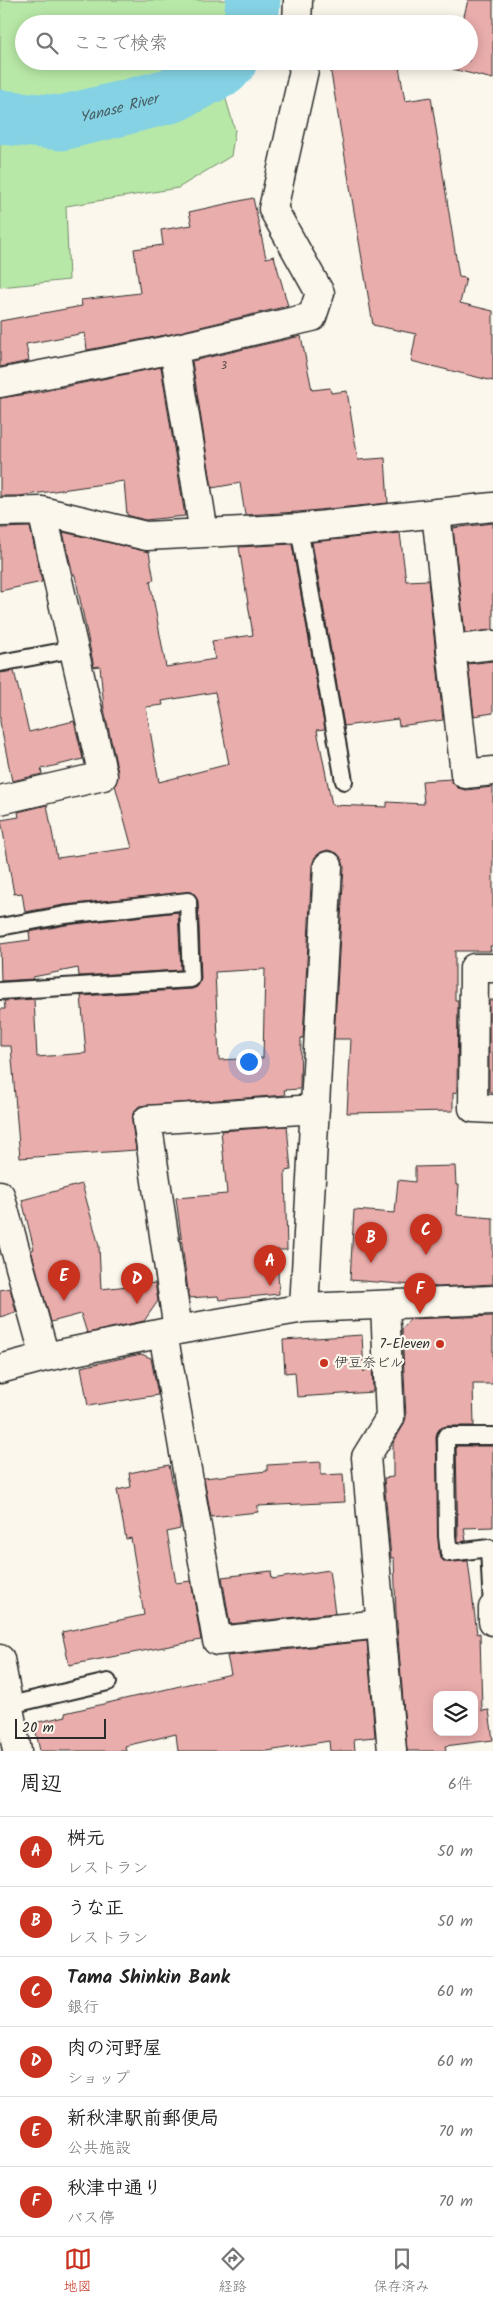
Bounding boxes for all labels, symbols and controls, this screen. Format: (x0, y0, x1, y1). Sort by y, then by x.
search box (15, 15, 478, 70)
icon: search (33, 29, 61, 57)
text: ここで検索 (73, 29, 168, 59)
water label: Yanase River (77, 87, 164, 130)
house number: 3 (221, 357, 227, 375)
your location (236, 1049, 262, 1075)
pin: C (410, 1214, 442, 1255)
pin: B (355, 1222, 387, 1263)
pin: A (254, 1245, 286, 1286)
pin: E (48, 1260, 80, 1301)
pin: D (121, 1263, 153, 1304)
pin: F (404, 1273, 436, 1314)
place label: 7-Eleven (380, 1333, 430, 1355)
marker: 7-Eleven (434, 1338, 446, 1350)
place label: 伊豆奈ビル (334, 1352, 404, 1374)
marker: 伊豆奈ビル (318, 1357, 330, 1369)
map controls (433, 1691, 478, 1736)
button: layers (433, 1691, 478, 1736)
scale bar (15, 1716, 106, 1739)
text: 20 m (22, 1717, 54, 1739)
text: 周辺 (20, 1768, 62, 1801)
text: 6件 (448, 1772, 473, 1797)
text: 桝元 (67, 1824, 105, 1854)
text: A (31, 1839, 41, 1864)
text: 50 m (437, 1839, 473, 1864)
text: レストラン (67, 1856, 148, 1881)
text: うな正 (67, 1894, 124, 1924)
text: B (31, 1909, 41, 1934)
text: 50 m (437, 1909, 473, 1934)
text: レストラン (67, 1926, 148, 1951)
text: Tama Shinkin Bank (67, 1963, 230, 1993)
text: C (31, 1979, 41, 2004)
text: 60 m (437, 1979, 473, 2004)
text: 銀行 (67, 1995, 99, 2020)
text: 肉の河野屋 (67, 2034, 162, 2064)
text: D (31, 2049, 41, 2074)
text: 60 m (437, 2049, 473, 2074)
text: ショップ (67, 2066, 130, 2091)
text: 新秋津駅前郵便局 (67, 2104, 219, 2134)
text: E (32, 2119, 40, 2144)
text: 70 m (438, 2119, 473, 2144)
text: 公共施設 (67, 2136, 131, 2161)
text: 秋津中通り (67, 2174, 162, 2204)
text: F (32, 2189, 40, 2214)
text: 70 m (438, 2189, 473, 2214)
text: バス停 (67, 2206, 115, 2231)
tab: 地図 (64, 2245, 92, 2298)
tab: 経路 (219, 2245, 247, 2298)
tab: 保存済み (374, 2245, 430, 2298)

